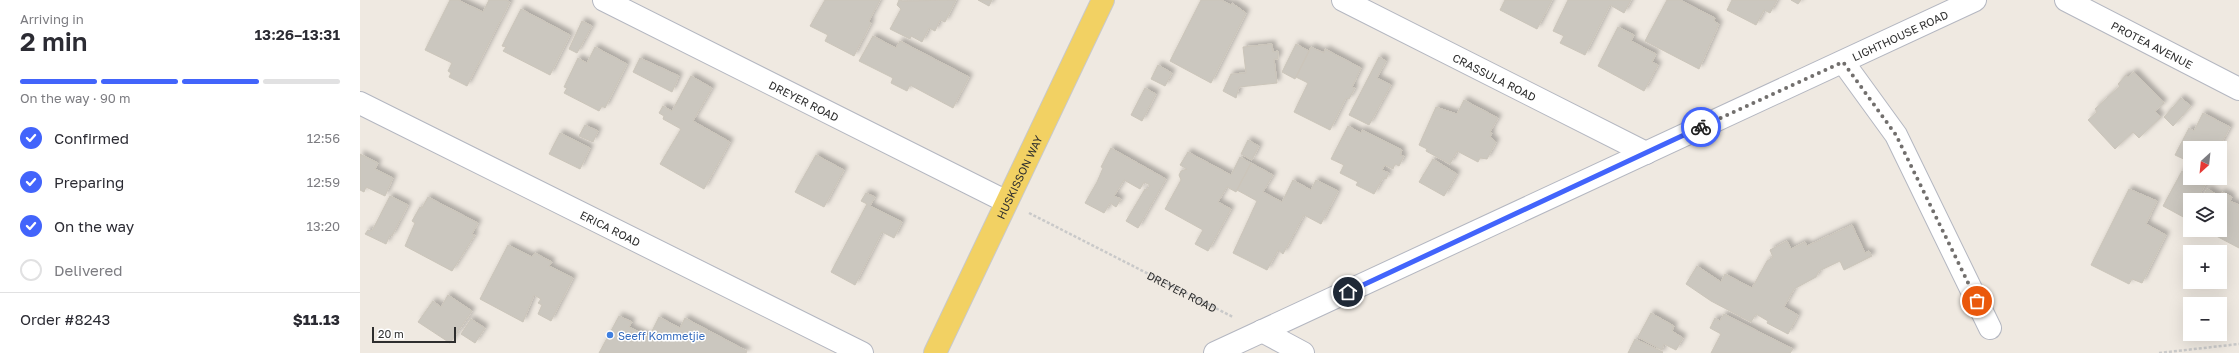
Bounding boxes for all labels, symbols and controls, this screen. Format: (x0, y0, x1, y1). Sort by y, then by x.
street label: LIGHTHOUSE ROAD (1850, 7, 1950, 63)
text: Arriving in (20, 11, 84, 27)
street label: PROTEA AVENUE (2109, 18, 2195, 71)
text: 13:26–13:31 (255, 25, 340, 43)
text: 2 min (20, 26, 88, 57)
street label: CRASSULA ROAD (1451, 50, 1539, 103)
street label: DREYER ROAD (767, 77, 842, 123)
text: On the way · 90 m (20, 90, 131, 106)
courier (1681, 107, 1721, 147)
icon: bike (1690, 116, 1712, 138)
icon: check (20, 127, 42, 149)
text: Confirmed (54, 129, 129, 147)
text: 12:56 (307, 130, 340, 146)
street label: HUSKISSON WAY (993, 133, 1044, 221)
north arrow (2183, 141, 2227, 185)
map controls (2183, 141, 2227, 341)
icon: check (20, 171, 42, 193)
text: Preparing (54, 173, 124, 191)
text: 12:59 (307, 174, 340, 190)
button: layers (2183, 193, 2227, 237)
street label: ERICA ROAD (578, 207, 643, 248)
icon: check (20, 215, 42, 237)
text: On the way (54, 217, 134, 235)
text: 13:20 (307, 218, 340, 234)
button: + (2183, 245, 2227, 289)
text: Delivered (54, 261, 122, 279)
street label: DREYER ROAD (1145, 268, 1220, 314)
pin (1331, 275, 1365, 309)
icon: home (1337, 281, 1359, 303)
pin (1960, 284, 1994, 318)
icon: bag (1966, 290, 1988, 312)
button: − (2183, 297, 2227, 341)
text: Order #8243 (20, 310, 110, 328)
text: $11.13 (293, 310, 340, 328)
scale bar (372, 325, 456, 344)
text: 20 m (378, 327, 404, 340)
place label: Seeff Kommetjie (618, 329, 705, 342)
marker: Seeff Kommetjie (605, 330, 615, 340)

